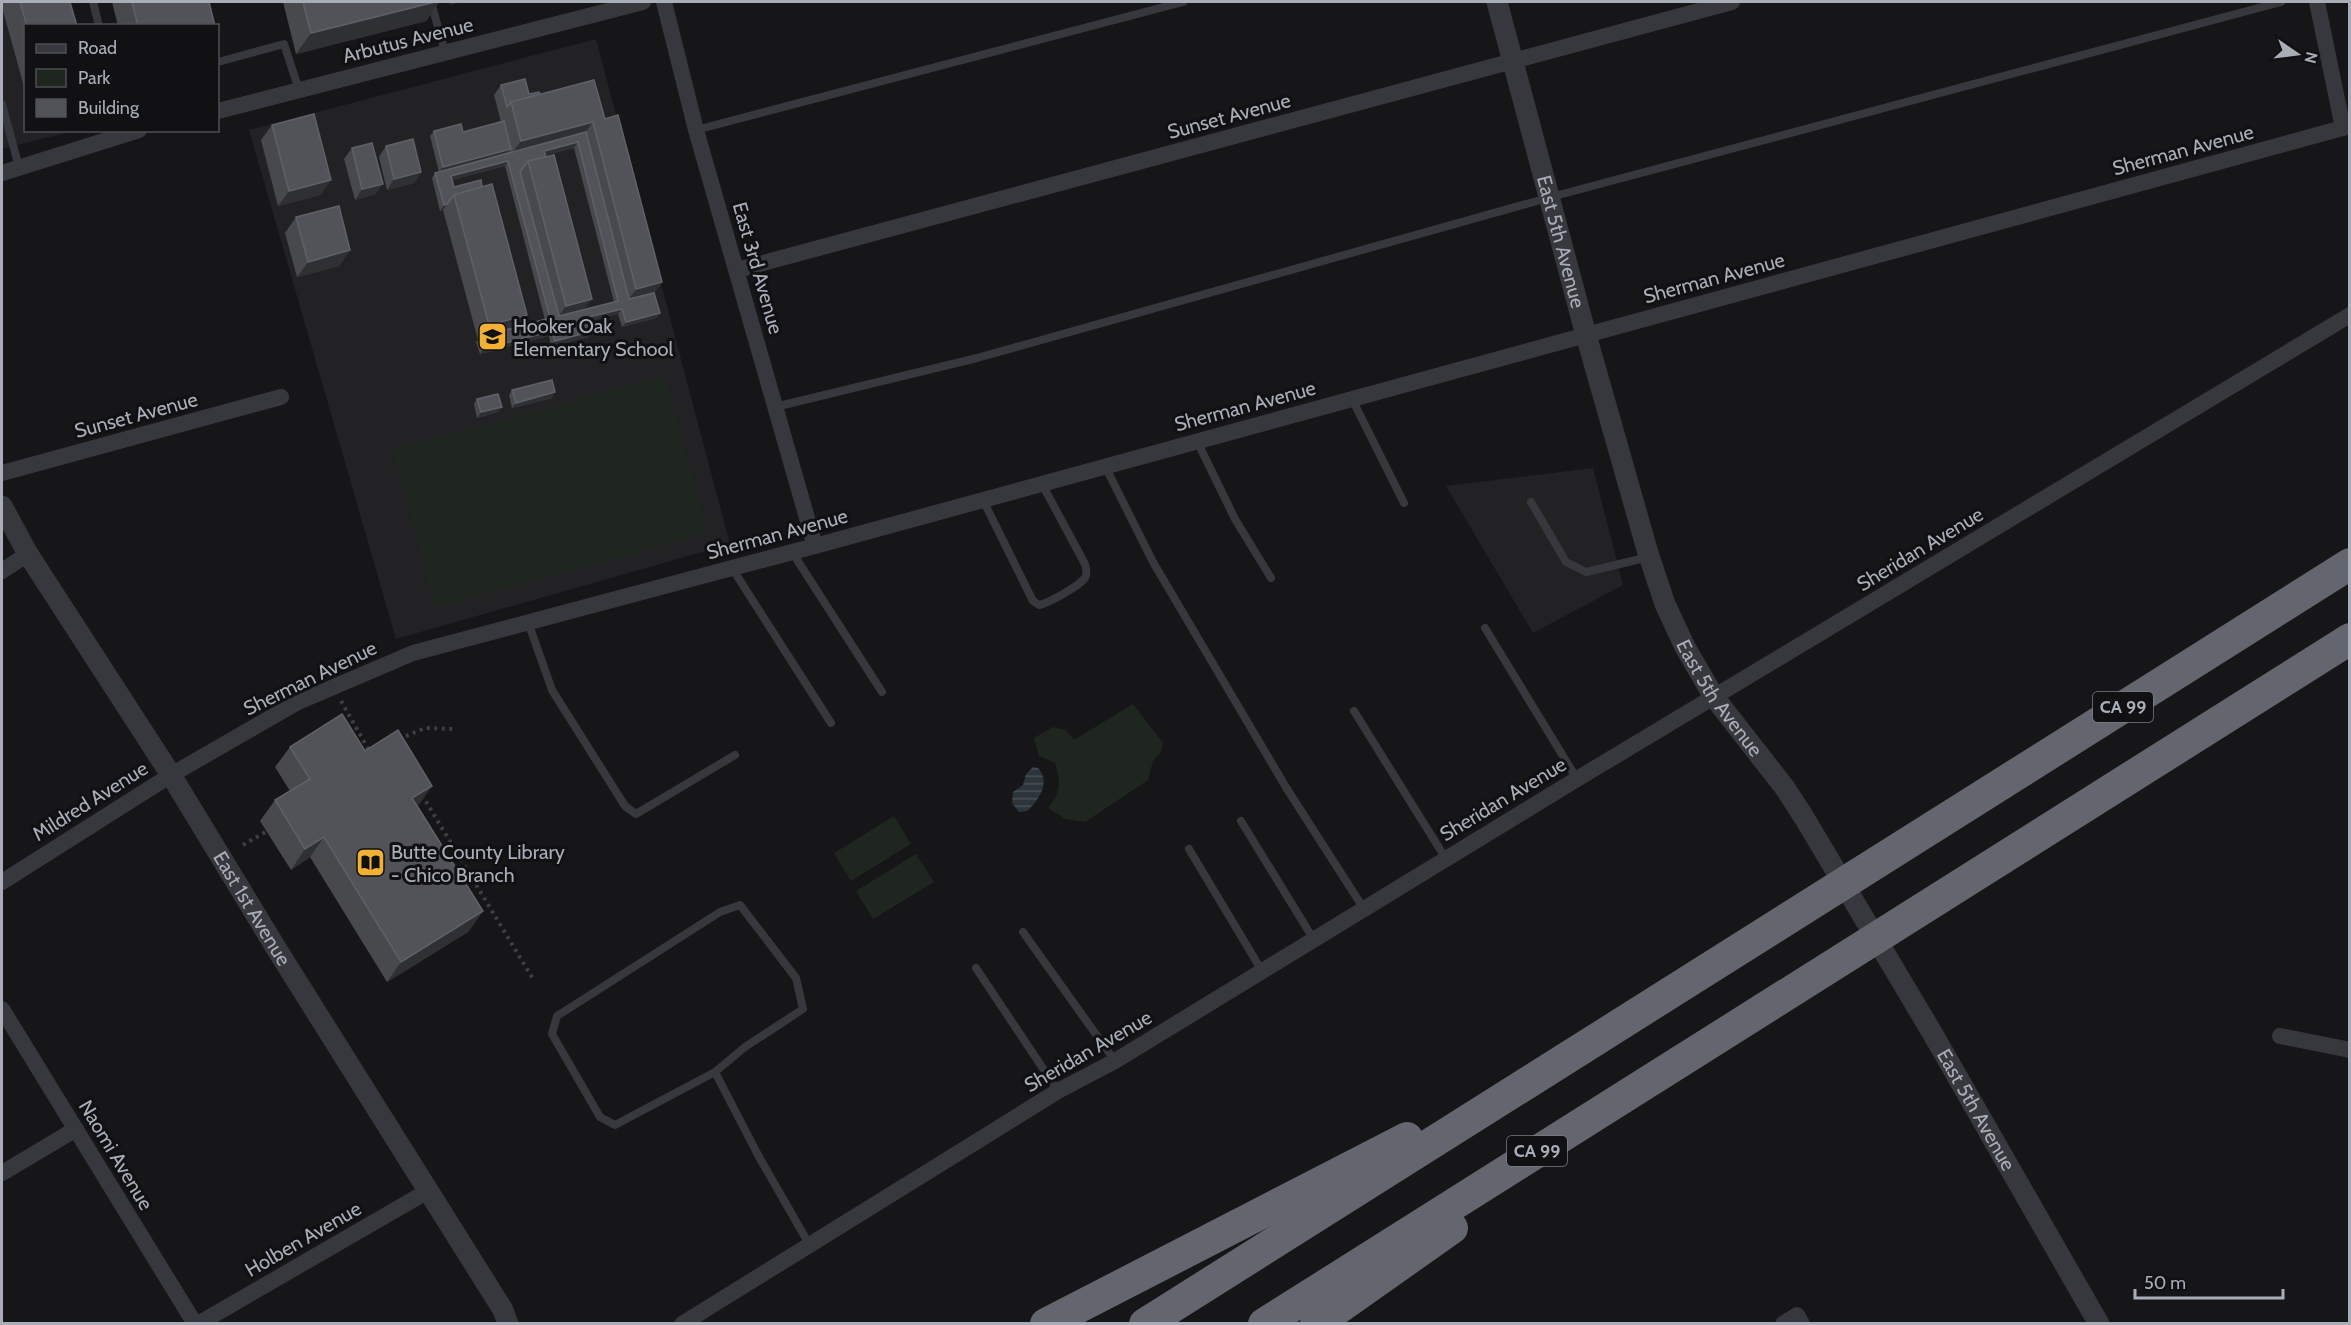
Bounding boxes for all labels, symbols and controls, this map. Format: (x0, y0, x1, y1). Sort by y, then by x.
street label: Arbutus Avenue (340, 12, 476, 68)
legend (24, 24, 219, 132)
north arrow (2267, 24, 2327, 84)
text: Road (78, 37, 117, 59)
text: N (2300, 50, 2322, 65)
text: Park (78, 67, 111, 89)
street label: Sunset Avenue (1165, 88, 1293, 144)
text: Building (78, 97, 140, 119)
street label: Sherman Avenue (2110, 120, 2256, 180)
street label: East 5th Avenue (1532, 172, 1590, 311)
street label: East 3rd Avenue (728, 199, 788, 337)
street label: Sherman Avenue (1641, 248, 1787, 308)
place label: Hooker Oak Elementary School (513, 314, 674, 361)
school or university icon: Hooker Oak Elementary School (476, 321, 508, 353)
street label: Sherman Avenue (1172, 376, 1318, 436)
street label: Sunset Avenue (72, 387, 200, 443)
street label: Sheridan Avenue (1853, 502, 1987, 596)
street label: Sherman Avenue (704, 504, 850, 564)
street label: Sherman Avenue (239, 635, 381, 721)
street label: East 5th Avenue (1671, 636, 1768, 761)
road number: CA 99 (2093, 692, 2153, 722)
street label: Sheridan Avenue (1436, 752, 1570, 846)
street label: Mildred Avenue (28, 756, 152, 846)
place label: Butte County Library - Chico Branch (391, 840, 565, 887)
street label: East 1st Avenue (208, 847, 296, 970)
library icon: Butte County Library - Chico Branch (354, 847, 386, 879)
street label: Sheridan Avenue (1020, 1005, 1156, 1097)
street label: East 5th Avenue (1932, 1044, 2021, 1175)
street label: Naomi Avenue (74, 1096, 158, 1214)
road number: CA 99 (1507, 1136, 1567, 1166)
street label: Holben Avenue (241, 1196, 365, 1282)
scale bar (2135, 1262, 2284, 1300)
text: 50 m (2144, 1272, 2186, 1294)

